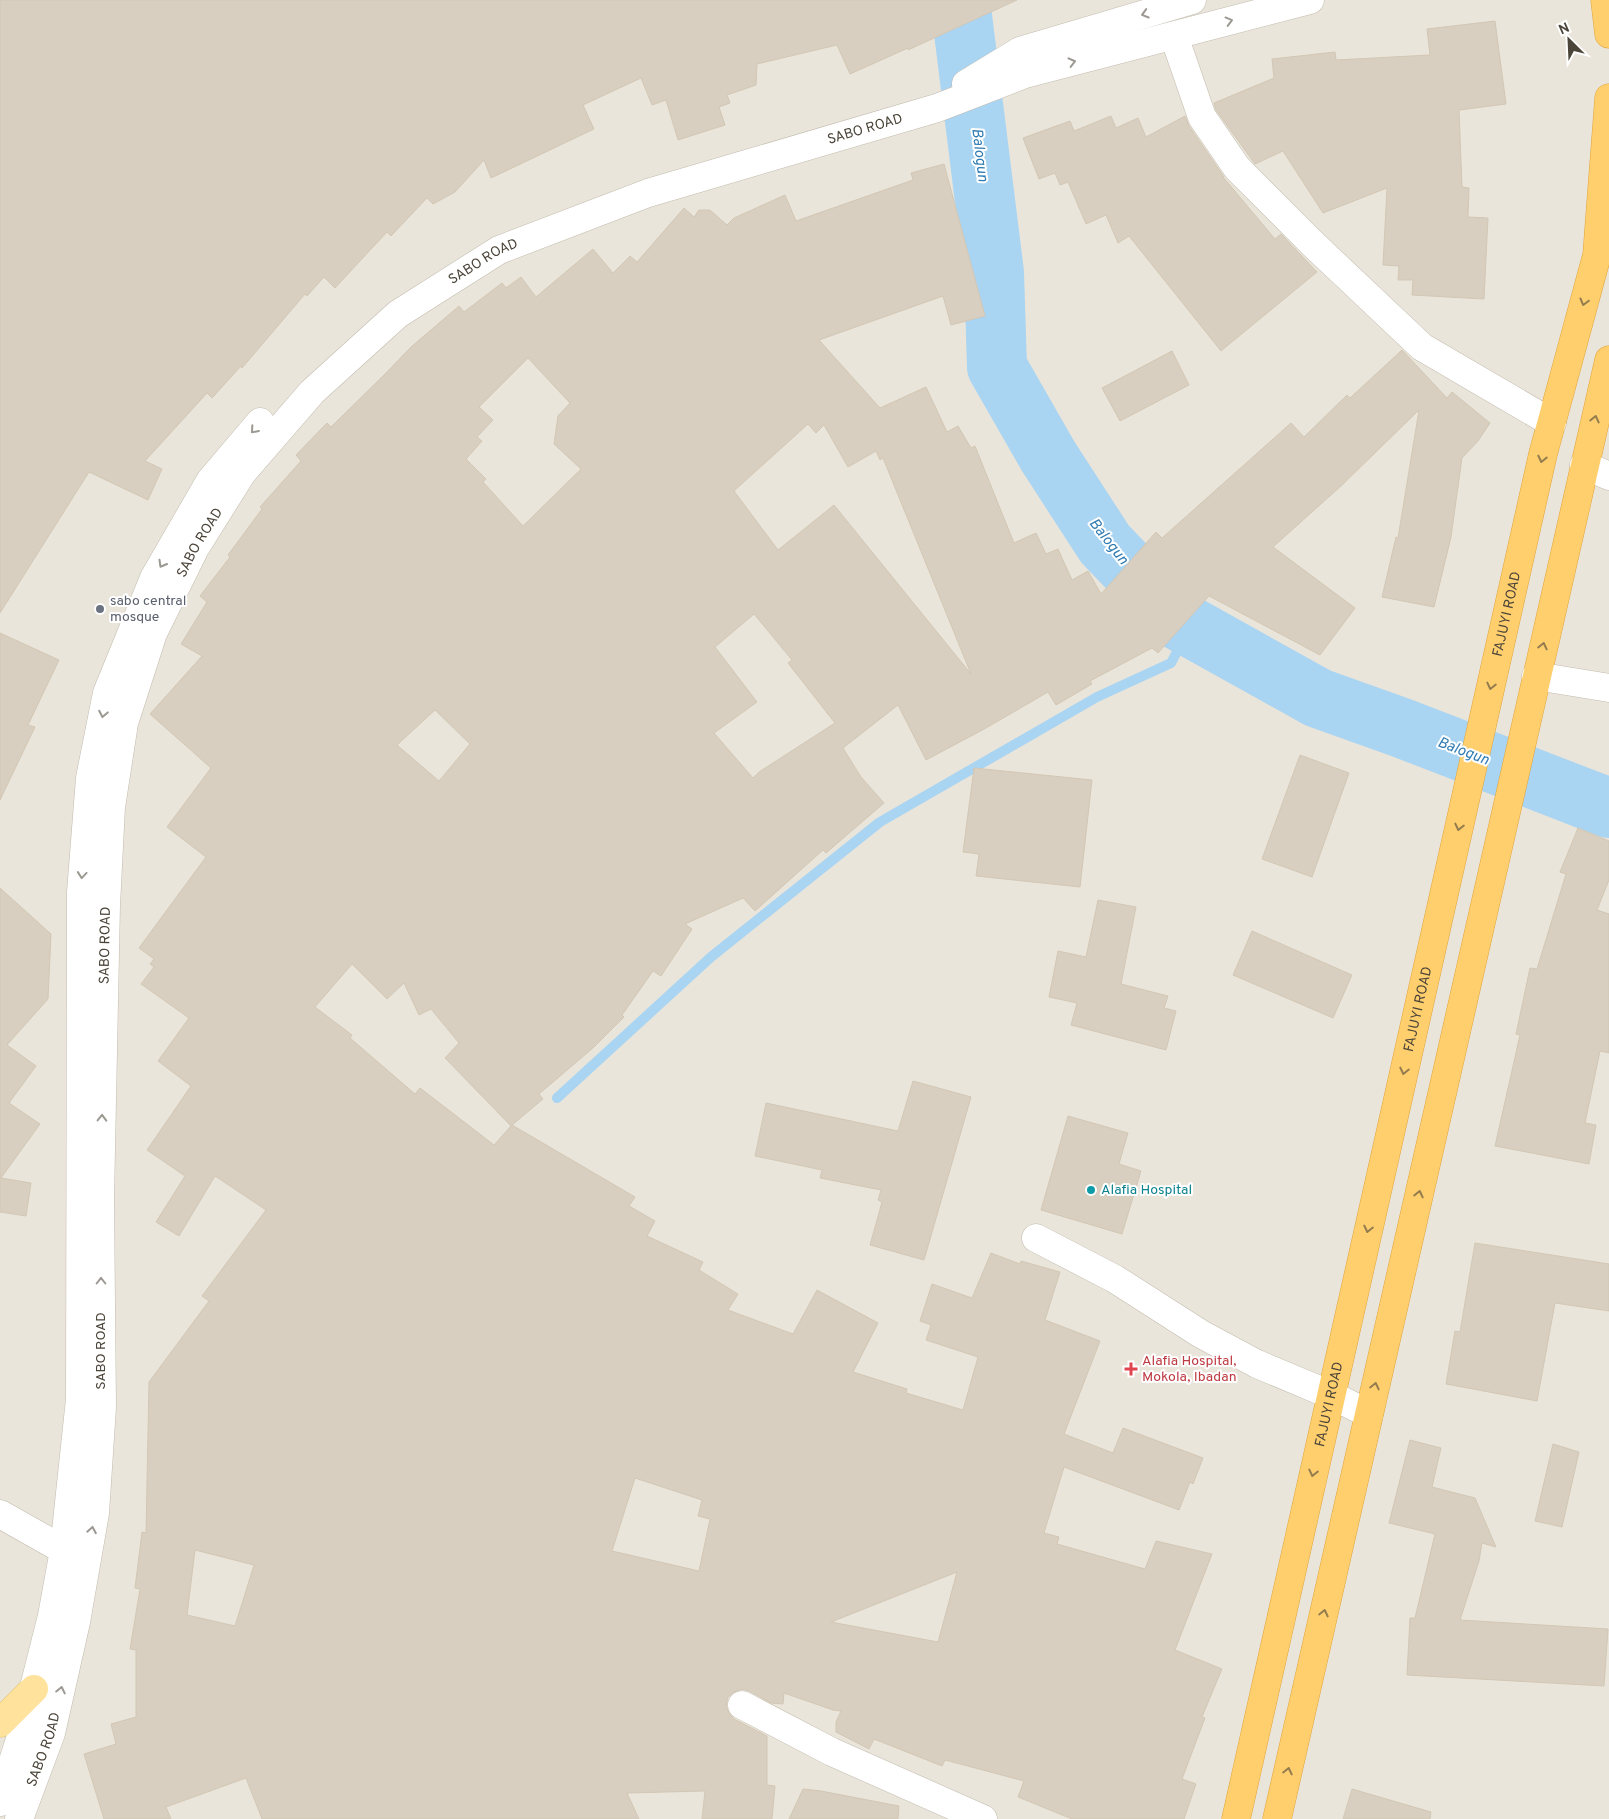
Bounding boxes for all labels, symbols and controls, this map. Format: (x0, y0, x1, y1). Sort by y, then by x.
one-way arrow (1141, 8, 1150, 18)
north arrow (1544, 15, 1594, 65)
one-way arrow (1224, 17, 1233, 27)
text: N (1556, 20, 1572, 39)
one-way arrow (1067, 57, 1076, 68)
street label: SABO ROAD (825, 110, 905, 148)
water label: Balogun (966, 127, 992, 183)
street label: SABO ROAD (445, 235, 520, 288)
one-way arrow (1579, 298, 1590, 307)
one-way arrow (1589, 415, 1600, 424)
one-way arrow (250, 425, 259, 434)
one-way arrow (1537, 455, 1548, 464)
street label: SABO ROAD (173, 505, 227, 580)
water label: Balogun (1084, 515, 1132, 569)
one-way arrow (159, 558, 169, 567)
street label: FAJUYI ROAD (1489, 570, 1525, 658)
place label: sabo central mosque (110, 593, 186, 626)
marker: sabo central mosque (94, 603, 106, 615)
one-way arrow (1537, 641, 1548, 650)
one-way arrow (1486, 681, 1497, 690)
one-way arrow (98, 710, 109, 719)
water label: Balogun (1435, 734, 1491, 770)
one-way arrow (1454, 822, 1465, 831)
one-way arrow (77, 872, 88, 880)
street label: SABO ROAD (96, 907, 114, 984)
street label: FAJUYI ROAD (1400, 965, 1436, 1053)
one-way arrow (1399, 1066, 1410, 1075)
one-way arrow (97, 1114, 107, 1122)
place label: Alafia Hospital (1101, 1182, 1192, 1199)
marker: Alafia Hospital (1085, 1184, 1097, 1196)
one-way arrow (1413, 1189, 1424, 1198)
one-way arrow (1363, 1225, 1374, 1234)
one-way arrow (96, 1276, 106, 1284)
street label: SABO ROAD (93, 1312, 110, 1390)
place label: Alafia Hospital, Mokola, Ibadan (1142, 1353, 1237, 1386)
street label: FAJUYI ROAD (1311, 1360, 1347, 1449)
marker: Alafia Hospital, Mokola, Ibadan (1124, 1362, 1138, 1376)
one-way arrow (1369, 1382, 1380, 1391)
one-way arrow (1308, 1469, 1319, 1478)
one-way arrow (87, 1526, 97, 1535)
one-way arrow (1318, 1609, 1329, 1617)
one-way arrow (55, 1685, 66, 1694)
street label: SABO ROAD (23, 1711, 64, 1789)
one-way arrow (1282, 1767, 1293, 1776)

